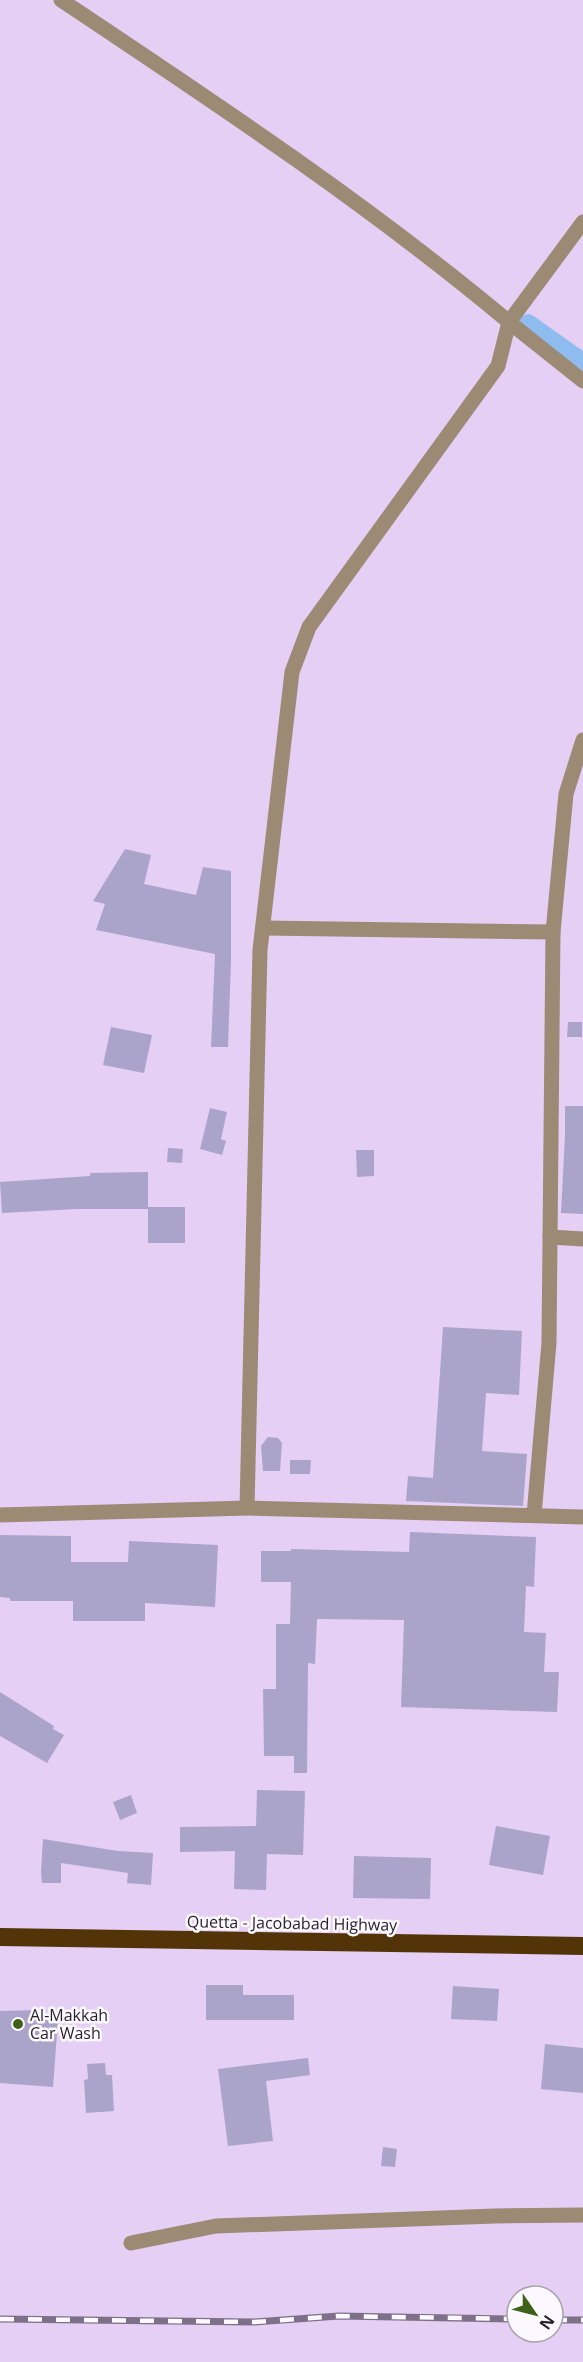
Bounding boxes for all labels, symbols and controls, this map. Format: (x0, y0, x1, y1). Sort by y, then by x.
street label: Quetta - Jacobabad Highway (187, 1910, 398, 1936)
place label: Al-Makkah Car Wash (30, 2004, 108, 2044)
marker: Al-Makkah Car Wash (11, 2017, 25, 2031)
north arrow (505, 2284, 565, 2344)
text: N (535, 2311, 560, 2334)

